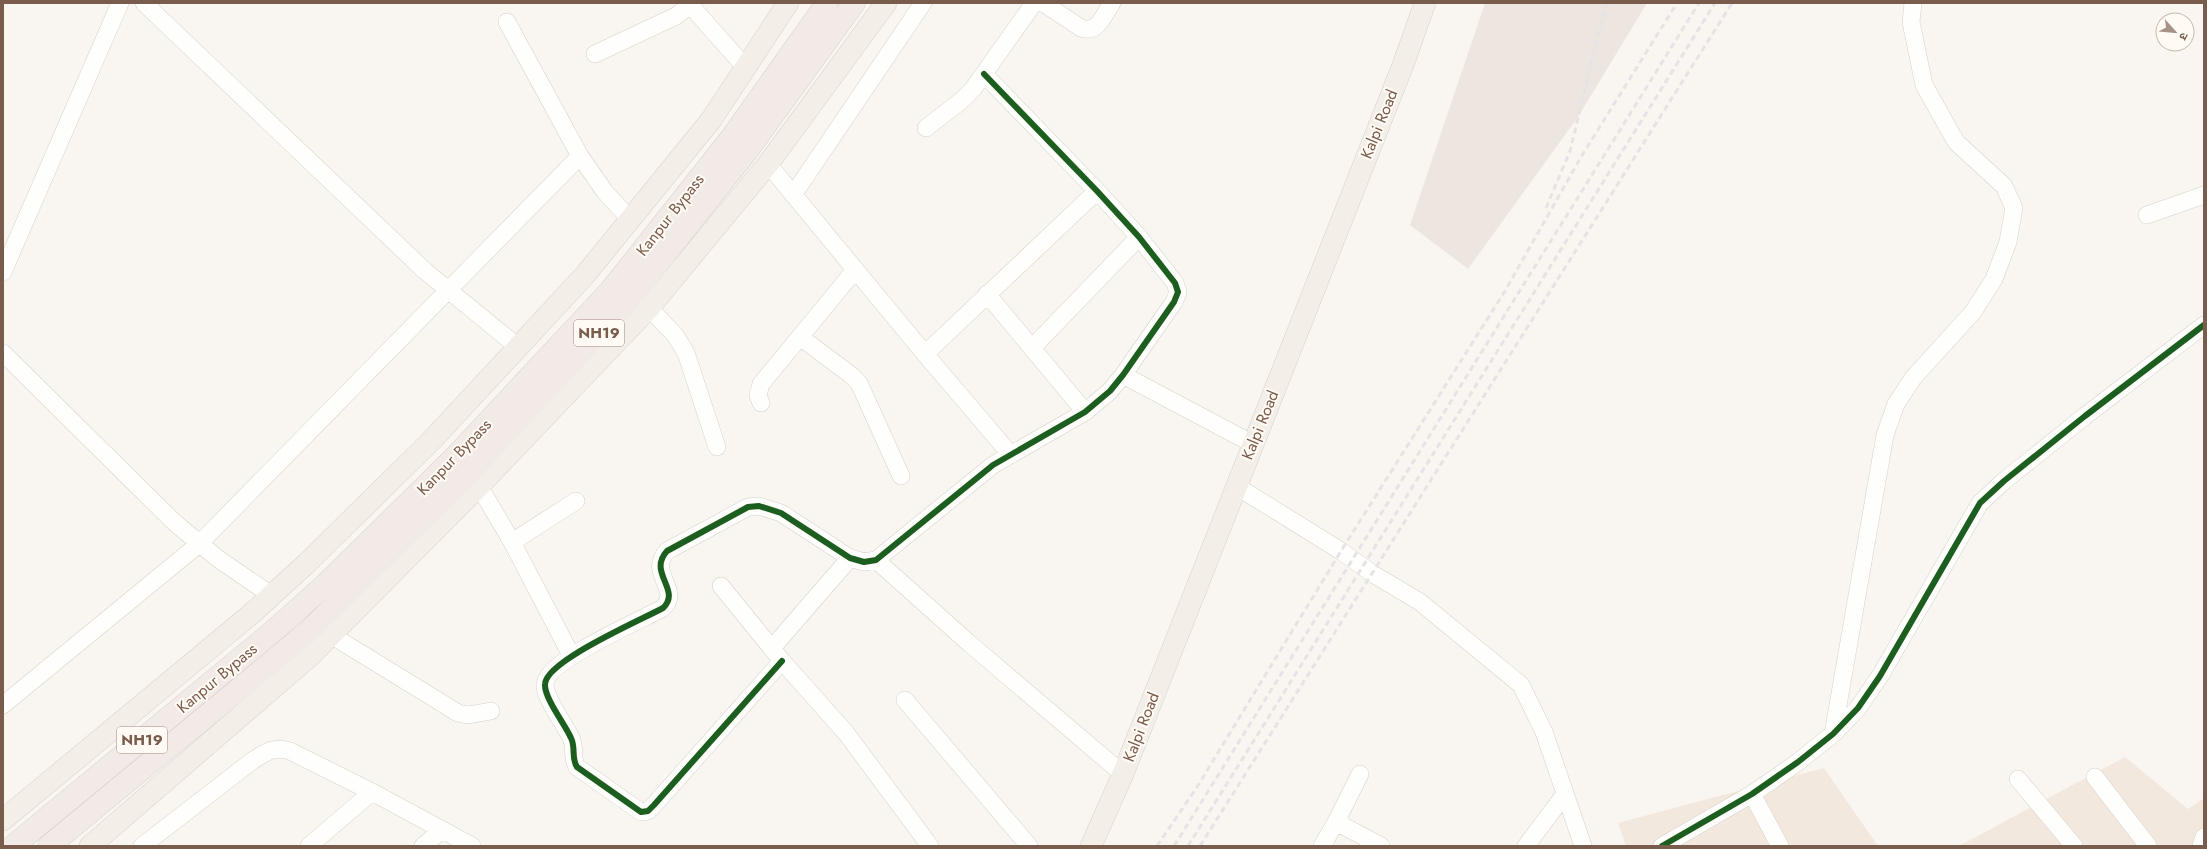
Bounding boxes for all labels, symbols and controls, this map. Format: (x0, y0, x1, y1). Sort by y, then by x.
north arrow (2155, 12, 2195, 52)
text: उ (2175, 30, 2192, 44)
street label: Kalpi Road (1355, 86, 1403, 162)
street label: Kanpur Bypass (631, 169, 709, 261)
road number: NH19 (574, 320, 624, 346)
street label: Kalpi Road (1236, 387, 1284, 463)
street label: Kanpur Bypass (411, 414, 497, 500)
street label: Kanpur Bypass (172, 637, 262, 719)
street label: Kalpi Road (1117, 689, 1165, 765)
road number: NH19 (117, 727, 167, 753)

